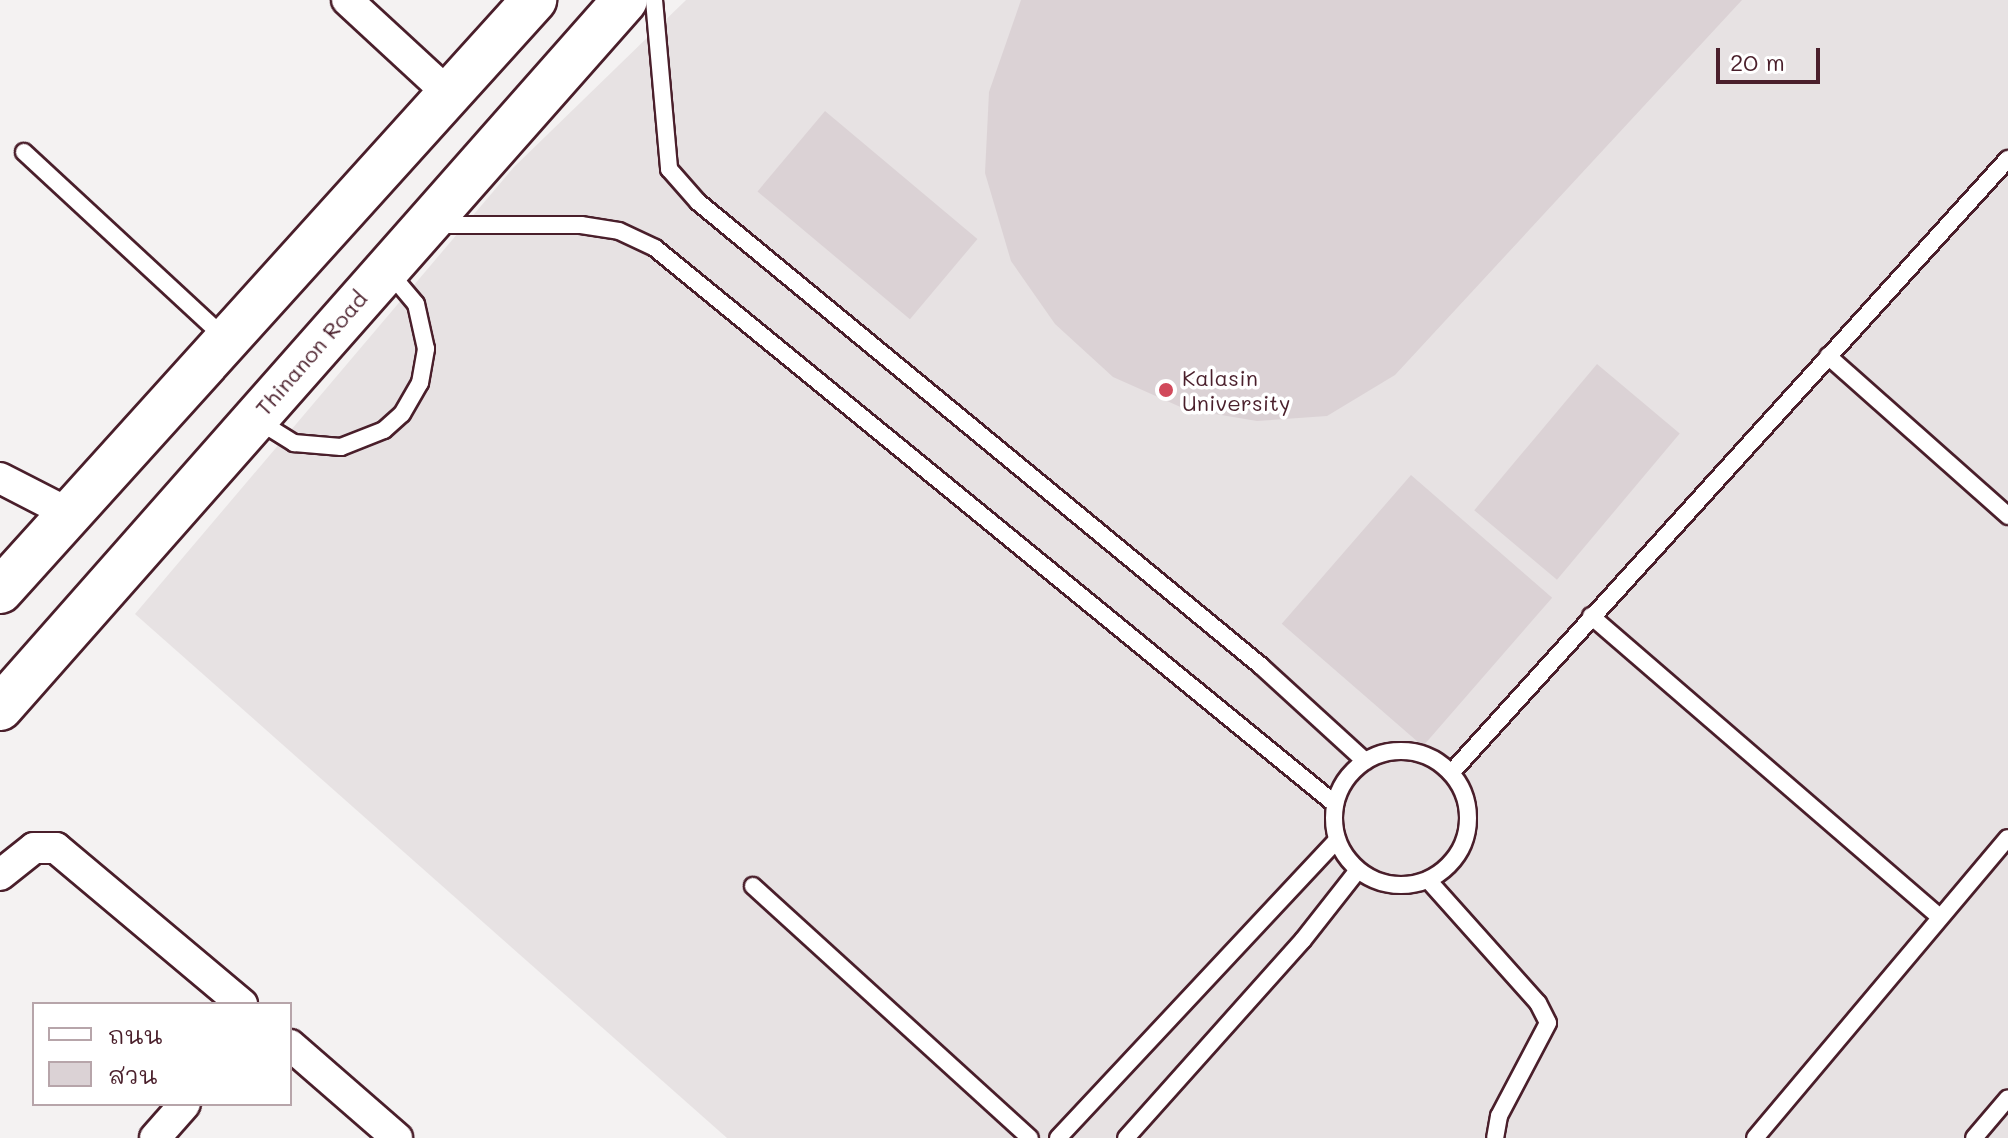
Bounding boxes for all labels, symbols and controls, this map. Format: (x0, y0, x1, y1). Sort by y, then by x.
scale bar (1720, 32, 1824, 82)
text: 20 m (1730, 46, 1785, 77)
street label: Thinanon Road (250, 285, 372, 421)
place label: Kalasin University (1182, 364, 1290, 416)
marker: Kalasin University (1157, 381, 1175, 399)
legend (32, 1002, 292, 1106)
text: ถนน (108, 1019, 162, 1050)
text: สวน (108, 1059, 158, 1090)

